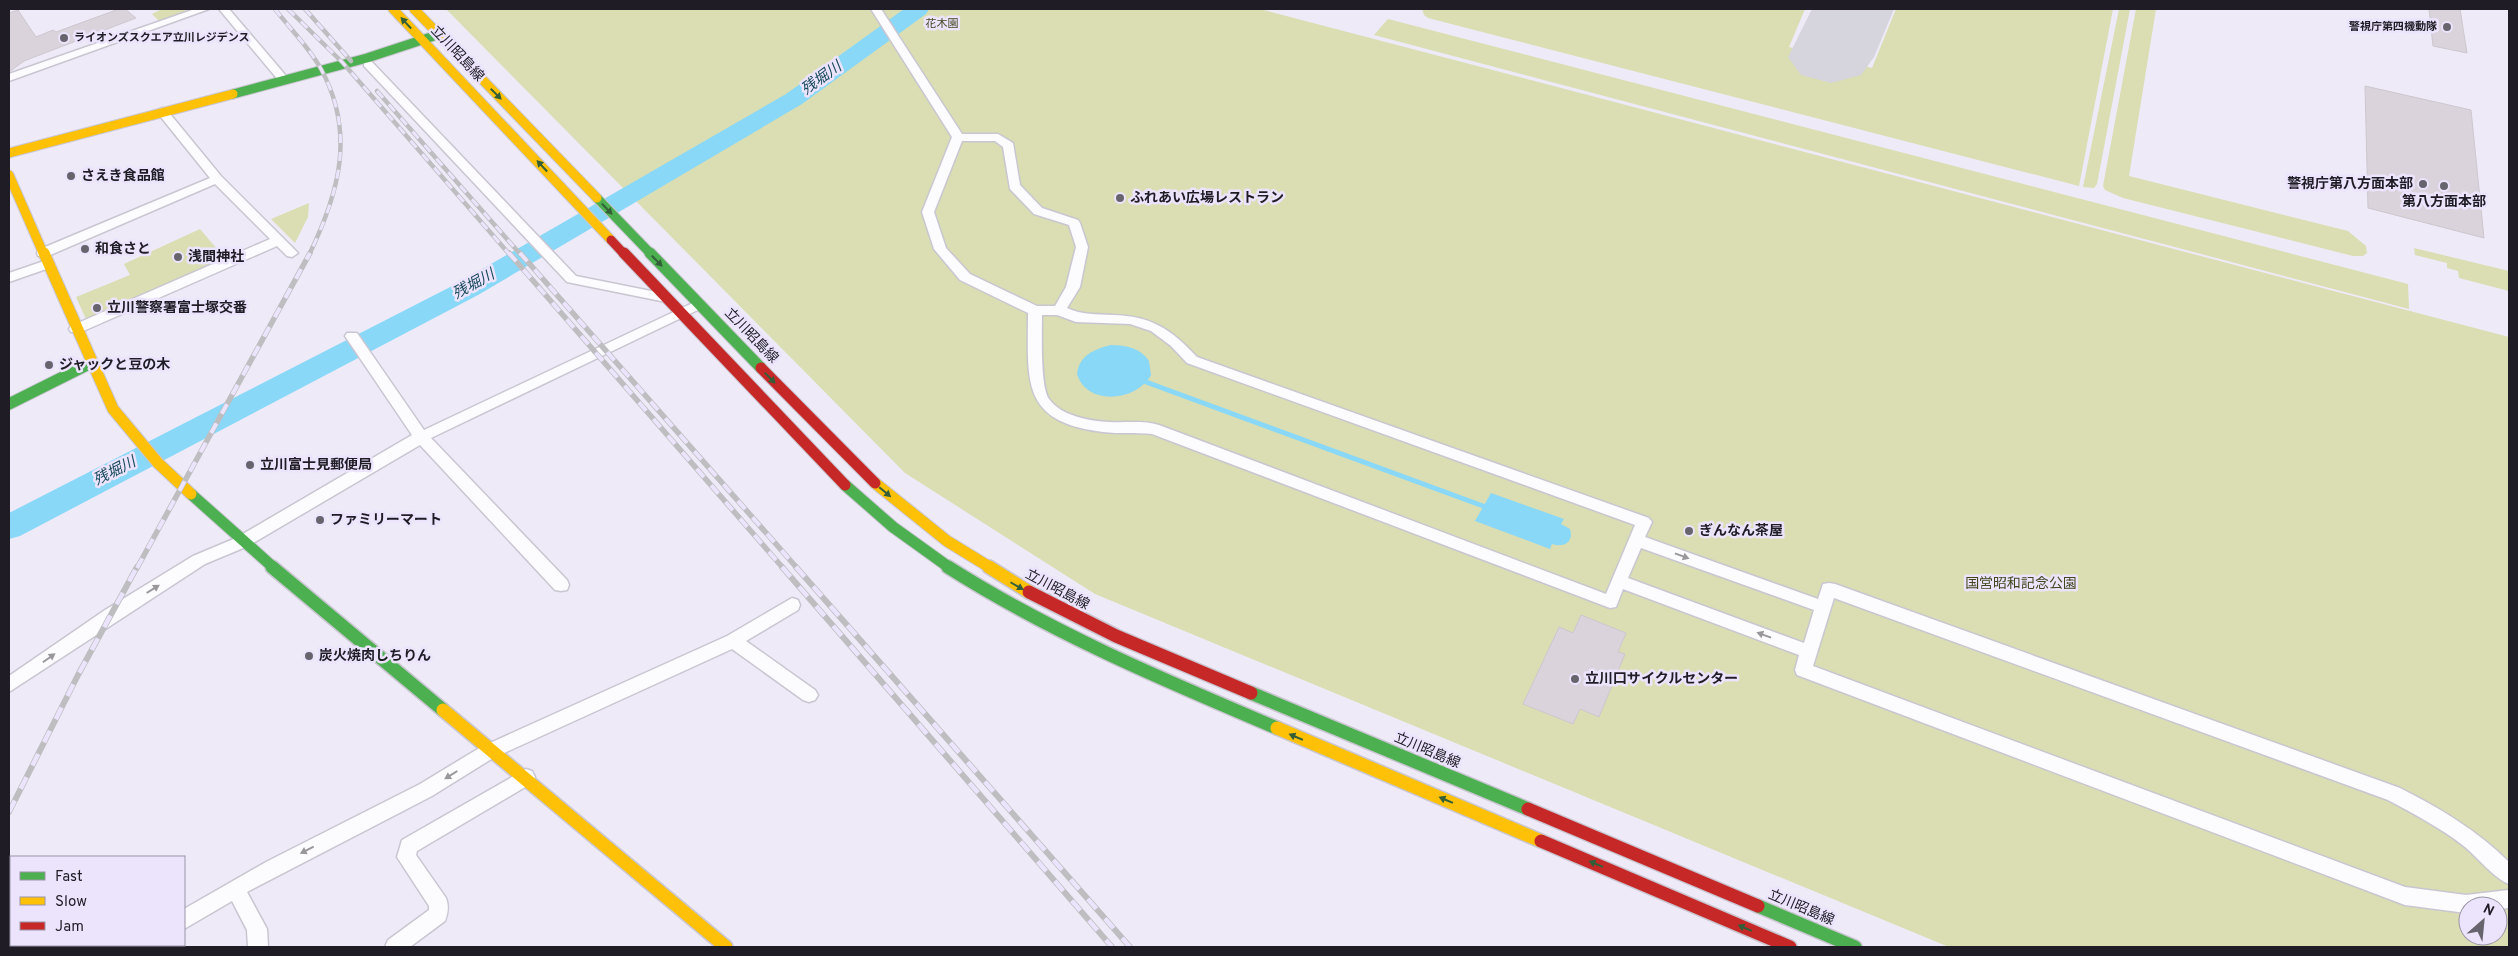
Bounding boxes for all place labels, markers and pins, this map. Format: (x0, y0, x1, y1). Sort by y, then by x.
place label: 警視庁第四機動隊 (2349, 20, 2437, 34)
marker: 警視庁第四機動隊 (2441, 21, 2453, 33)
place label: ライオンズスクエア立川レジデンス (74, 31, 250, 45)
marker: ライオンズスクエア立川レジデンス (58, 32, 70, 44)
place label: さえき食品館 (81, 168, 165, 185)
marker: さえき食品館 (65, 170, 77, 182)
place label: 警視庁第八方面本部 (2287, 175, 2413, 193)
marker: 警視庁第八方面本部 (2417, 178, 2429, 190)
marker: 第八方面本部 (2438, 180, 2450, 192)
place label: ふれあい広場レストラン (1130, 190, 1284, 207)
marker: ふれあい広場レストラン (1114, 192, 1126, 204)
place label: 第八方面本部 (2402, 193, 2486, 211)
place label: 和食さと (95, 241, 151, 258)
marker: 和食さと (79, 243, 91, 255)
place label: 浅間神社 (188, 248, 244, 266)
marker: 浅間神社 (172, 251, 184, 263)
place label: 立川警察署富士塚交番 (107, 300, 247, 317)
marker: 立川警察署富士塚交番 (91, 302, 103, 314)
place label: ジャックと豆の木 (59, 357, 170, 374)
marker: ジャックと豆の木 (43, 359, 55, 371)
place label: 立川富士見郵便局 (260, 457, 372, 474)
marker: 立川富士見郵便局 (244, 459, 256, 471)
place label: ファミリーマート (330, 512, 442, 529)
marker: ファミリーマート (314, 514, 326, 526)
place label: ぎんなん茶屋 (1699, 523, 1783, 540)
marker: ぎんなん茶屋 (1683, 525, 1695, 537)
place label: 炭火焼肉しちりん (319, 648, 431, 665)
marker: 炭火焼肉しちりん (303, 650, 315, 662)
place label: 立川口サイクルセンター (1585, 671, 1738, 688)
marker: 立川口サイクルセンター (1569, 673, 1581, 685)

